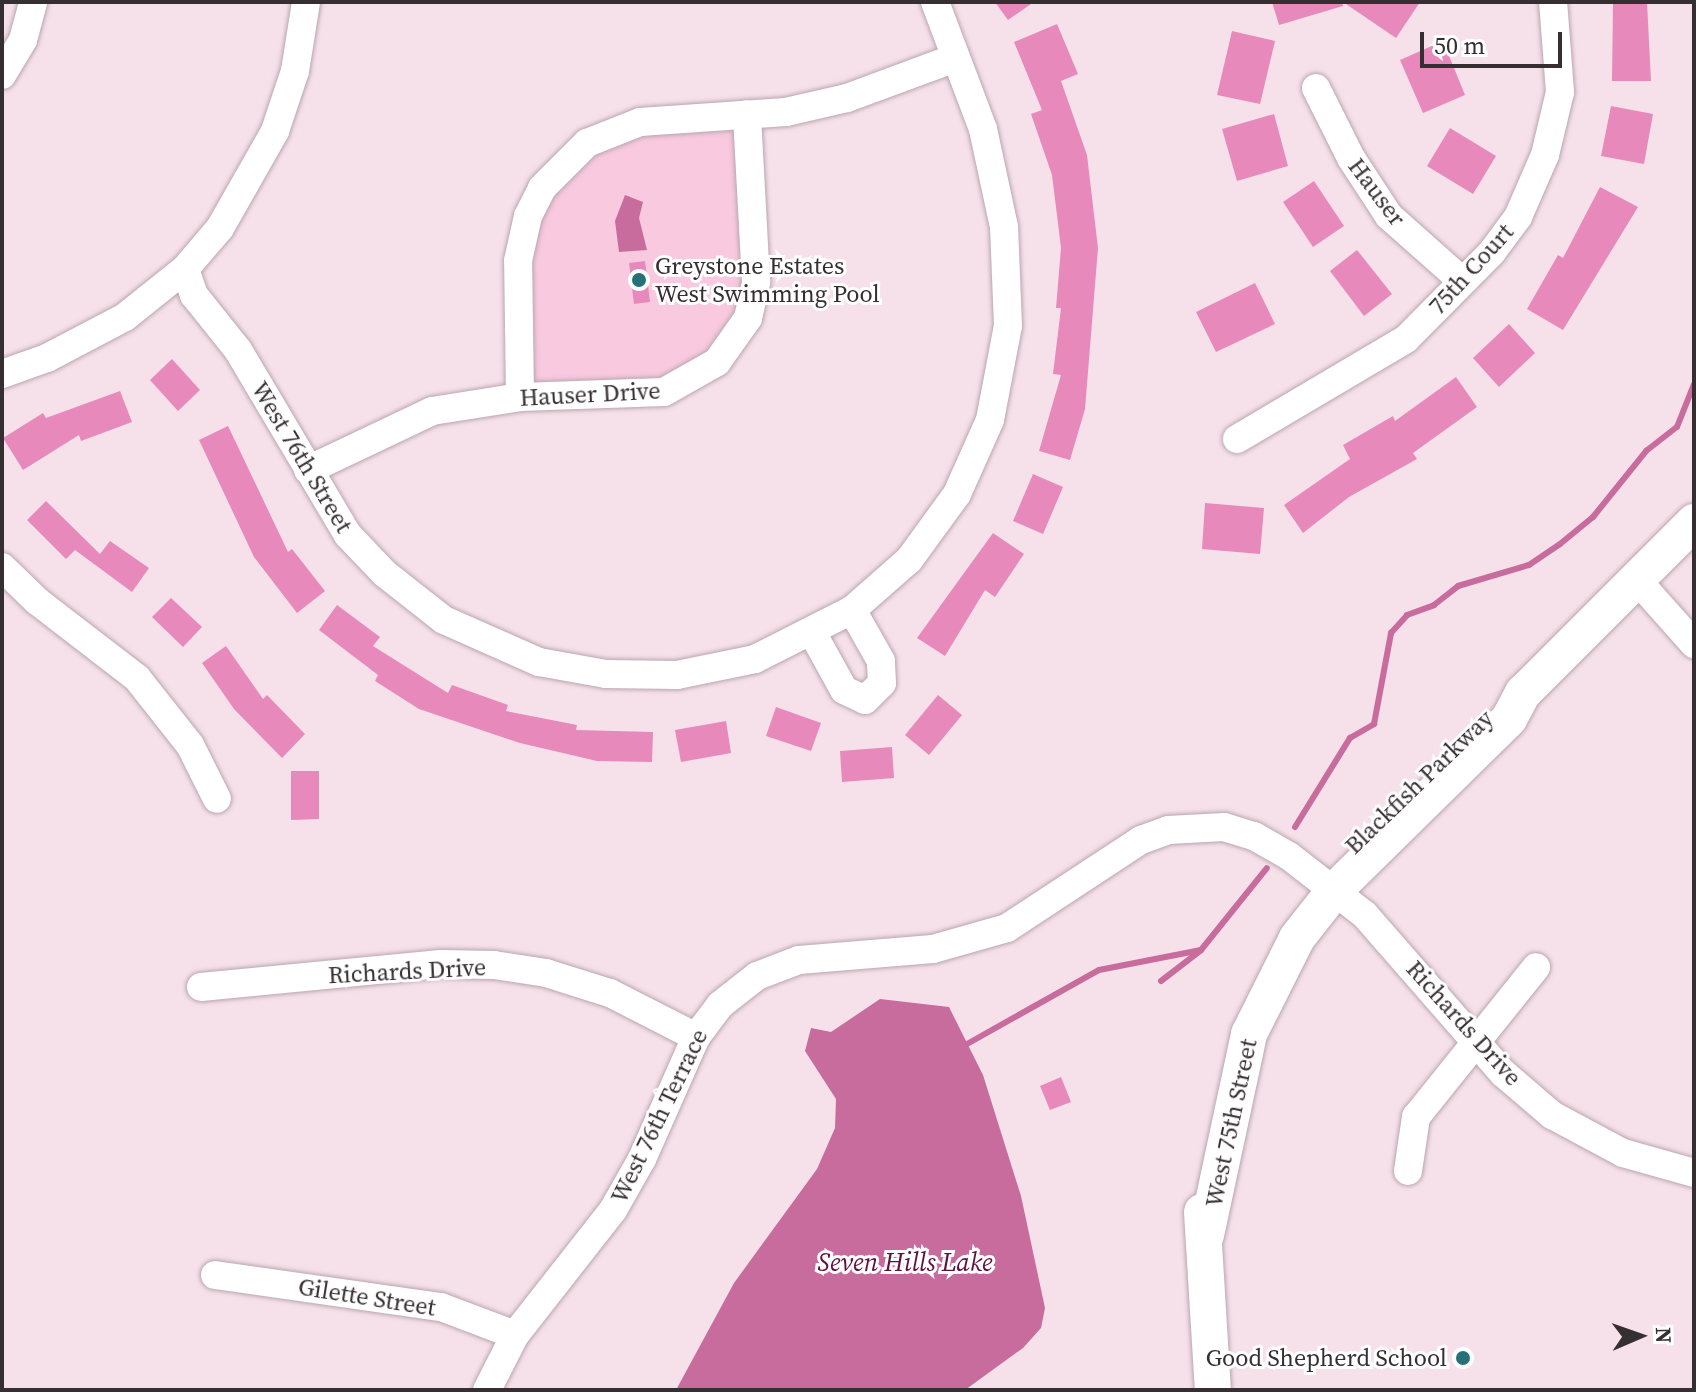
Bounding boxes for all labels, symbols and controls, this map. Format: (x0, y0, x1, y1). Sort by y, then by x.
scale bar (1424, 16, 1566, 66)
text: 50 m (1434, 29, 1485, 62)
street label: Hauser (1342, 152, 1412, 232)
street label: 75th Court (1423, 218, 1519, 320)
place label: Greystone Estates West Swimming Pool (655, 252, 880, 308)
marker: Greystone Estates West Swimming Pool (630, 271, 648, 289)
street label: West 76th Street (246, 376, 358, 538)
street label: Hauser Drive (519, 376, 661, 412)
street label: Blackfish Parkway (1339, 704, 1499, 860)
street label: Richards Drive (327, 952, 487, 990)
street label: Richards Drive (1400, 955, 1528, 1091)
street label: West 76th Terrace (604, 1024, 714, 1208)
street label: West 75th Street (1199, 1036, 1263, 1210)
water label: Seven Hills Lake (817, 1247, 993, 1279)
street label: Gilette Street (296, 1272, 438, 1322)
north arrow (1600, 1296, 1680, 1376)
text: N (1649, 1327, 1679, 1344)
place label: Good Shepherd School (1206, 1344, 1447, 1372)
marker: Good Shepherd School (1454, 1349, 1472, 1367)

